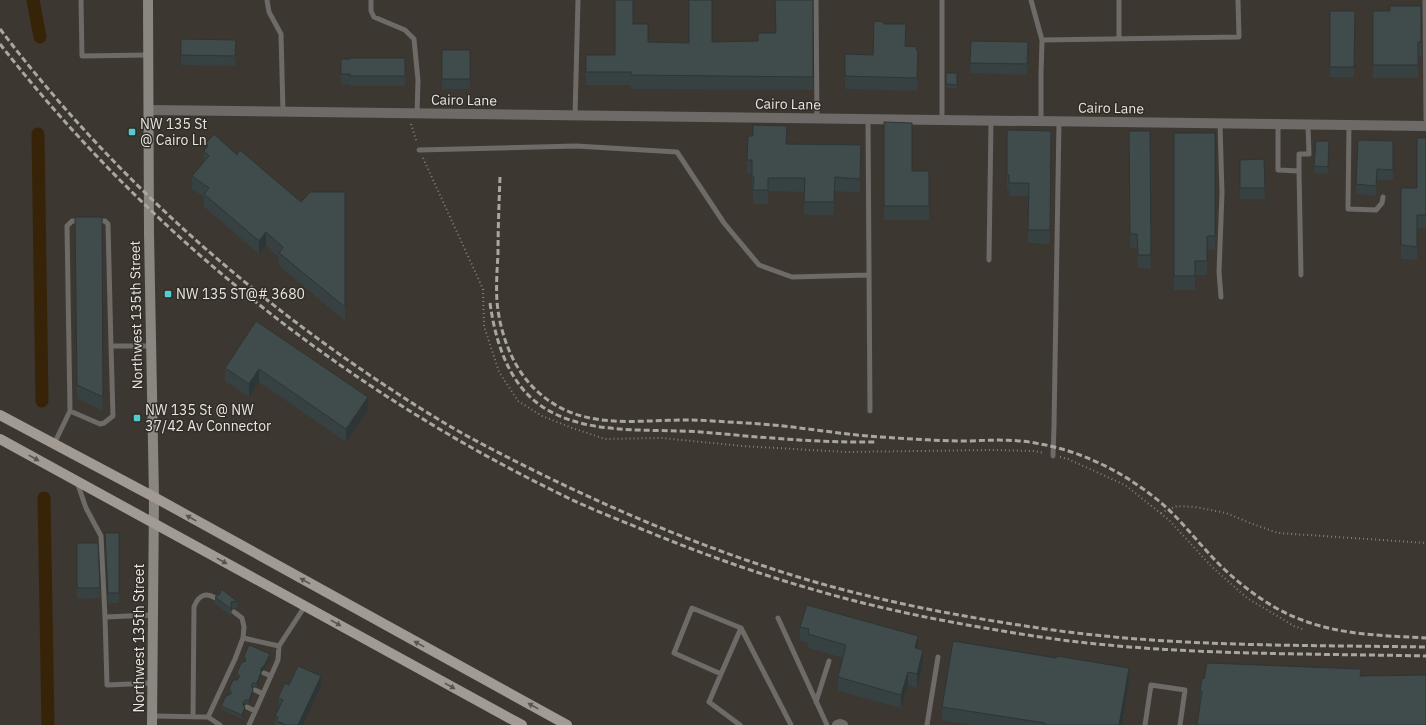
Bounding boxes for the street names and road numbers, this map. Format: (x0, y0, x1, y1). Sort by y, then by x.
street label: Cairo Lane (431, 90, 497, 110)
street label: Cairo Lane (755, 94, 821, 114)
street label: Cairo Lane (1078, 98, 1144, 118)
street label: Northwest 135th Street (126, 240, 146, 390)
street label: Northwest 135th Street (130, 564, 148, 712)

